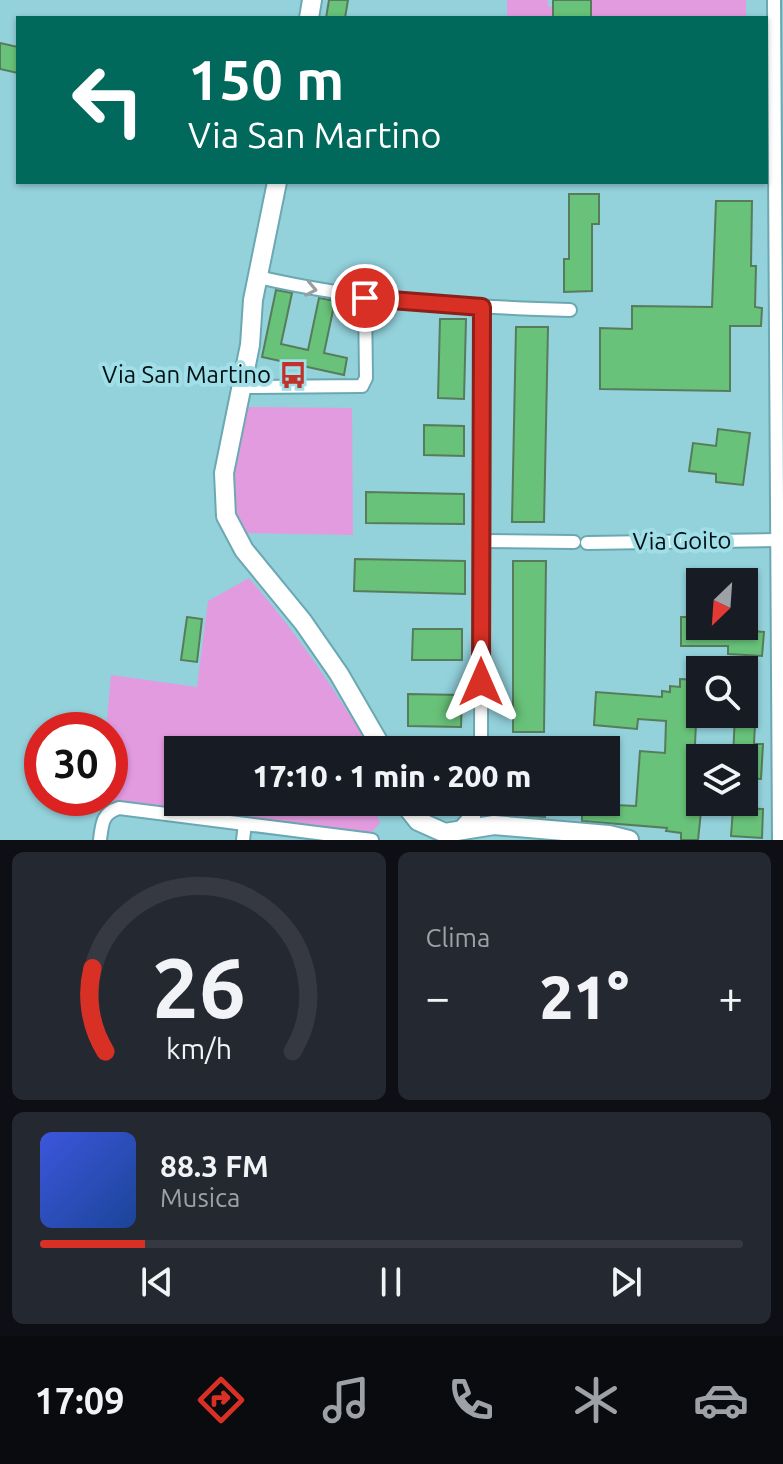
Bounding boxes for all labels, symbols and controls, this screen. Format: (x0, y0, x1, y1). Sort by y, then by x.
icon: left (56, 48, 160, 152)
text: 150 m (188, 48, 344, 111)
text: Via San Martino (188, 114, 442, 155)
pin (331, 264, 399, 332)
icon: arrive (343, 276, 387, 320)
one-way arrow (305, 279, 318, 296)
bus stop icon: Via San Martino (278, 360, 308, 390)
place label: Via San Martino (102, 361, 271, 388)
street label: Via Goito (632, 526, 732, 555)
north arrow (686, 568, 758, 640)
map controls (686, 568, 758, 816)
position arrow (439, 640, 523, 724)
button: search (686, 656, 758, 728)
speed limit sign: 30 (24, 712, 128, 816)
button: layers (686, 744, 758, 816)
text: 17:10 · 1 min · 200 m (253, 759, 531, 793)
text: Clima (426, 923, 490, 952)
text: 26 (152, 940, 246, 1034)
text: 21° (540, 963, 629, 1030)
text: − (426, 972, 450, 1021)
text: + (718, 972, 743, 1021)
text: km/h (166, 1032, 232, 1064)
text: 88.3 FM (160, 1149, 269, 1183)
text: Musica (160, 1183, 240, 1212)
icon: previous (135, 1260, 179, 1304)
icon: pause (369, 1260, 413, 1304)
icon: next (604, 1260, 648, 1304)
icon: directions (193, 1372, 249, 1428)
icon: music (318, 1372, 374, 1428)
icon: phone (443, 1372, 499, 1428)
icon: climate (568, 1372, 624, 1428)
icon: car (693, 1372, 749, 1428)
text: 17:09 (34, 1380, 124, 1421)

